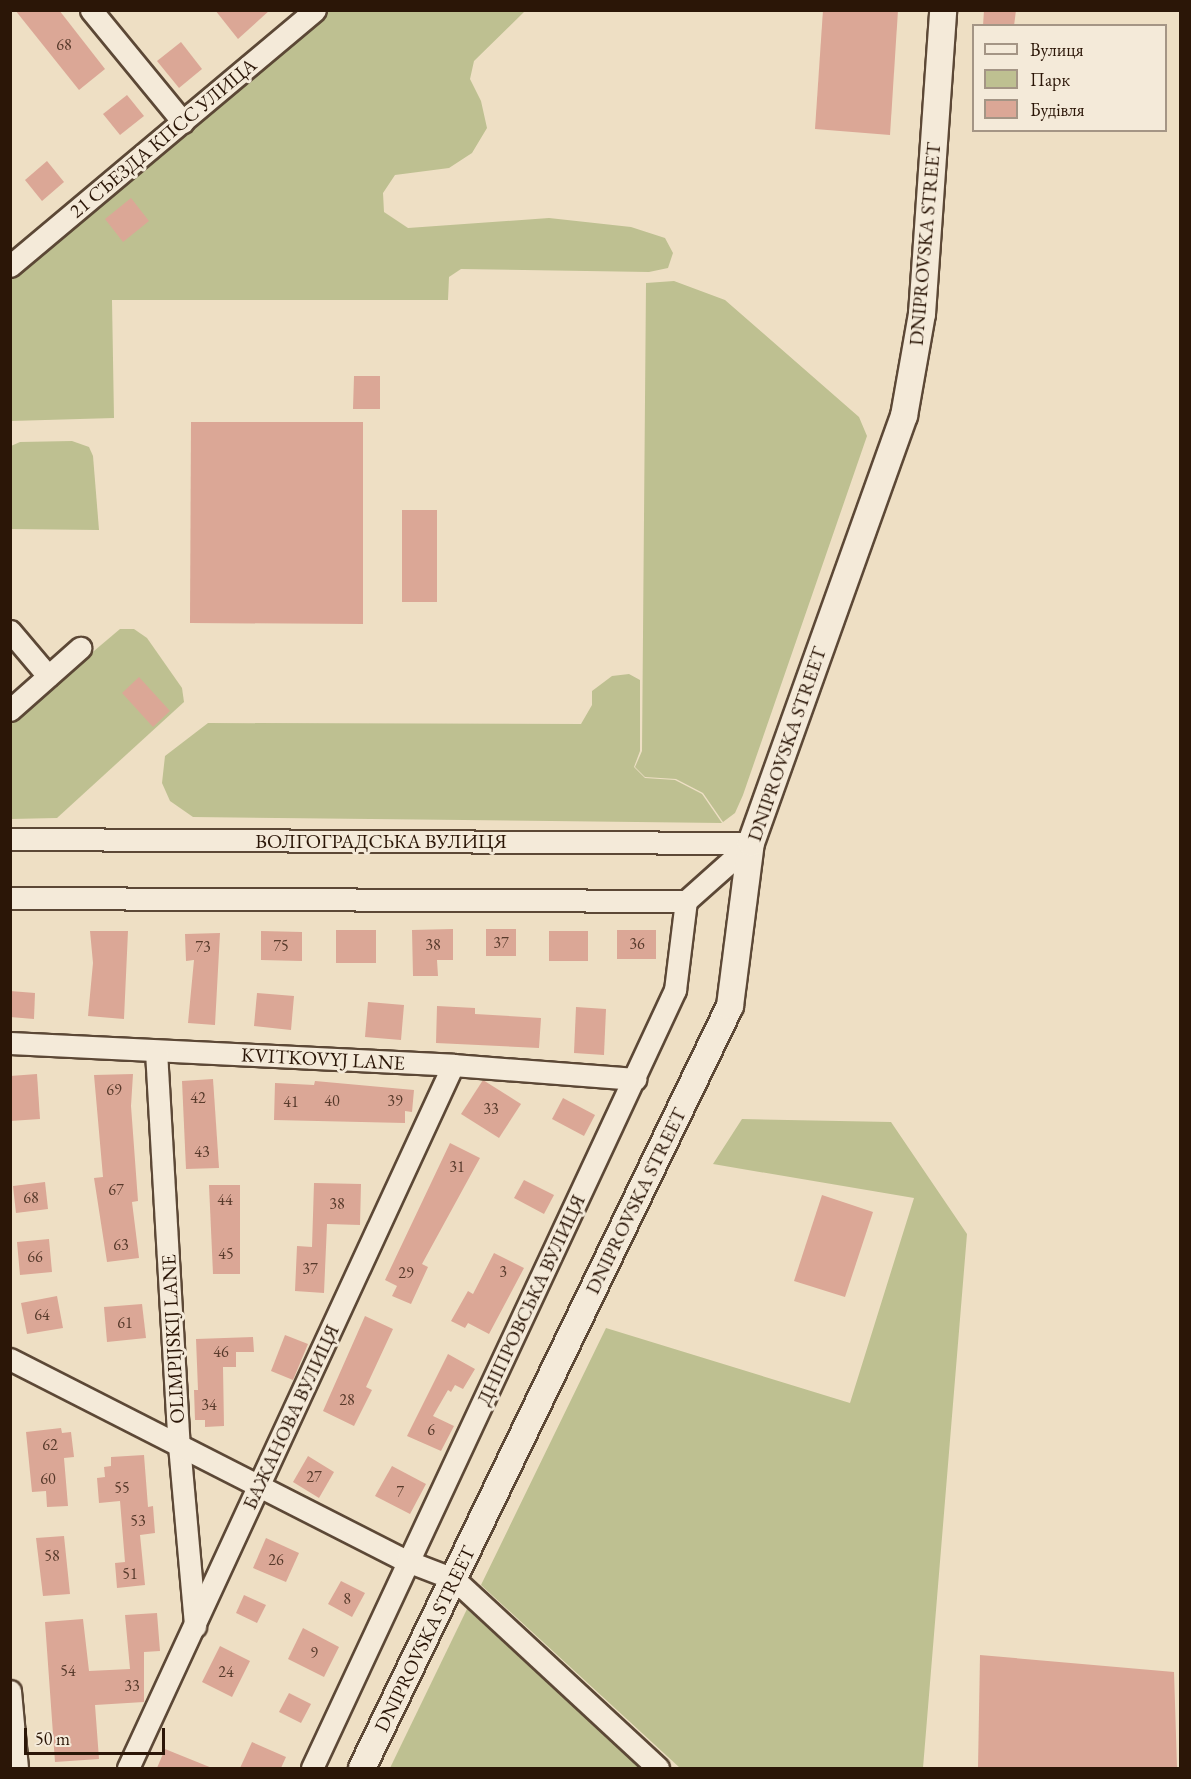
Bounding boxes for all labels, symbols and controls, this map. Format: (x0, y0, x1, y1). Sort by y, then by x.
legend (972, 24, 1167, 132)
house number: 68 (56, 35, 72, 55)
text: Вулиця (1030, 38, 1083, 61)
street label: 21 СЪЕЗДА КПСС УЛИЦА (65, 53, 261, 223)
text: Парк (1030, 68, 1070, 91)
text: Будівля (1030, 98, 1085, 121)
street label: DNIPROVSKA STREET (904, 141, 946, 347)
street label: DNIPROVSKA STREET (742, 644, 832, 844)
street label: ВОЛГОГРАДСЬКА ВУЛИЦЯ (255, 829, 507, 853)
house number: 37 (493, 933, 509, 953)
house number: 36 (629, 934, 645, 954)
house number: 38 (425, 935, 441, 955)
house number: 75 (273, 936, 289, 956)
house number: 73 (195, 937, 211, 957)
street label: KVITKOVYJ LANE (241, 1043, 405, 1075)
house number: 69 (106, 1080, 122, 1100)
house number: 42 (190, 1088, 206, 1108)
house number: 40 (324, 1091, 340, 1111)
house number: 39 (387, 1091, 403, 1111)
house number: 41 (283, 1092, 299, 1112)
house number: 33 (483, 1099, 499, 1119)
street label: DNIPROVSKA STREET (580, 1104, 692, 1298)
house number: 43 (194, 1142, 210, 1162)
house number: 31 (449, 1157, 465, 1177)
house number: 67 (108, 1180, 124, 1200)
house number: 68 (23, 1188, 39, 1208)
house number: 44 (217, 1190, 233, 1210)
street label: ДНІПРОВСЬКА ВУЛИЦЯ (472, 1191, 590, 1409)
house number: 38 (329, 1194, 345, 1214)
house number: 63 (113, 1235, 129, 1255)
house number: 45 (218, 1244, 234, 1264)
house number: 66 (27, 1247, 43, 1267)
street label: OLIMPIJSKIJ LANE (157, 1254, 189, 1424)
house number: 37 (302, 1259, 318, 1279)
house number: 3 (499, 1262, 507, 1282)
house number: 29 (398, 1263, 414, 1283)
house number: 64 (34, 1305, 50, 1325)
house number: 61 (117, 1313, 133, 1333)
street label: БАЖАНОВА ВУЛИЦЯ (238, 1321, 344, 1513)
house number: 46 (213, 1342, 229, 1362)
house number: 28 (339, 1390, 355, 1410)
house number: 34 (201, 1395, 217, 1415)
house number: 6 (427, 1420, 435, 1440)
house number: 62 (42, 1435, 58, 1455)
house number: 27 (306, 1467, 322, 1487)
house number: 60 (40, 1469, 56, 1489)
house number: 55 (114, 1478, 130, 1498)
house number: 7 (396, 1482, 404, 1502)
house number: 53 (130, 1511, 146, 1531)
street label: DNIPROVSKA STREET (369, 1542, 481, 1736)
house number: 58 (44, 1546, 60, 1566)
house number: 26 (268, 1550, 284, 1570)
house number: 51 (122, 1564, 138, 1584)
house number: 8 (343, 1589, 351, 1609)
house number: 9 (310, 1643, 318, 1663)
house number: 54 (60, 1661, 76, 1681)
house number: 24 (218, 1662, 234, 1682)
house number: 33 (124, 1676, 140, 1696)
scale bar (27, 1716, 168, 1754)
text: 50 m (35, 1727, 70, 1750)

